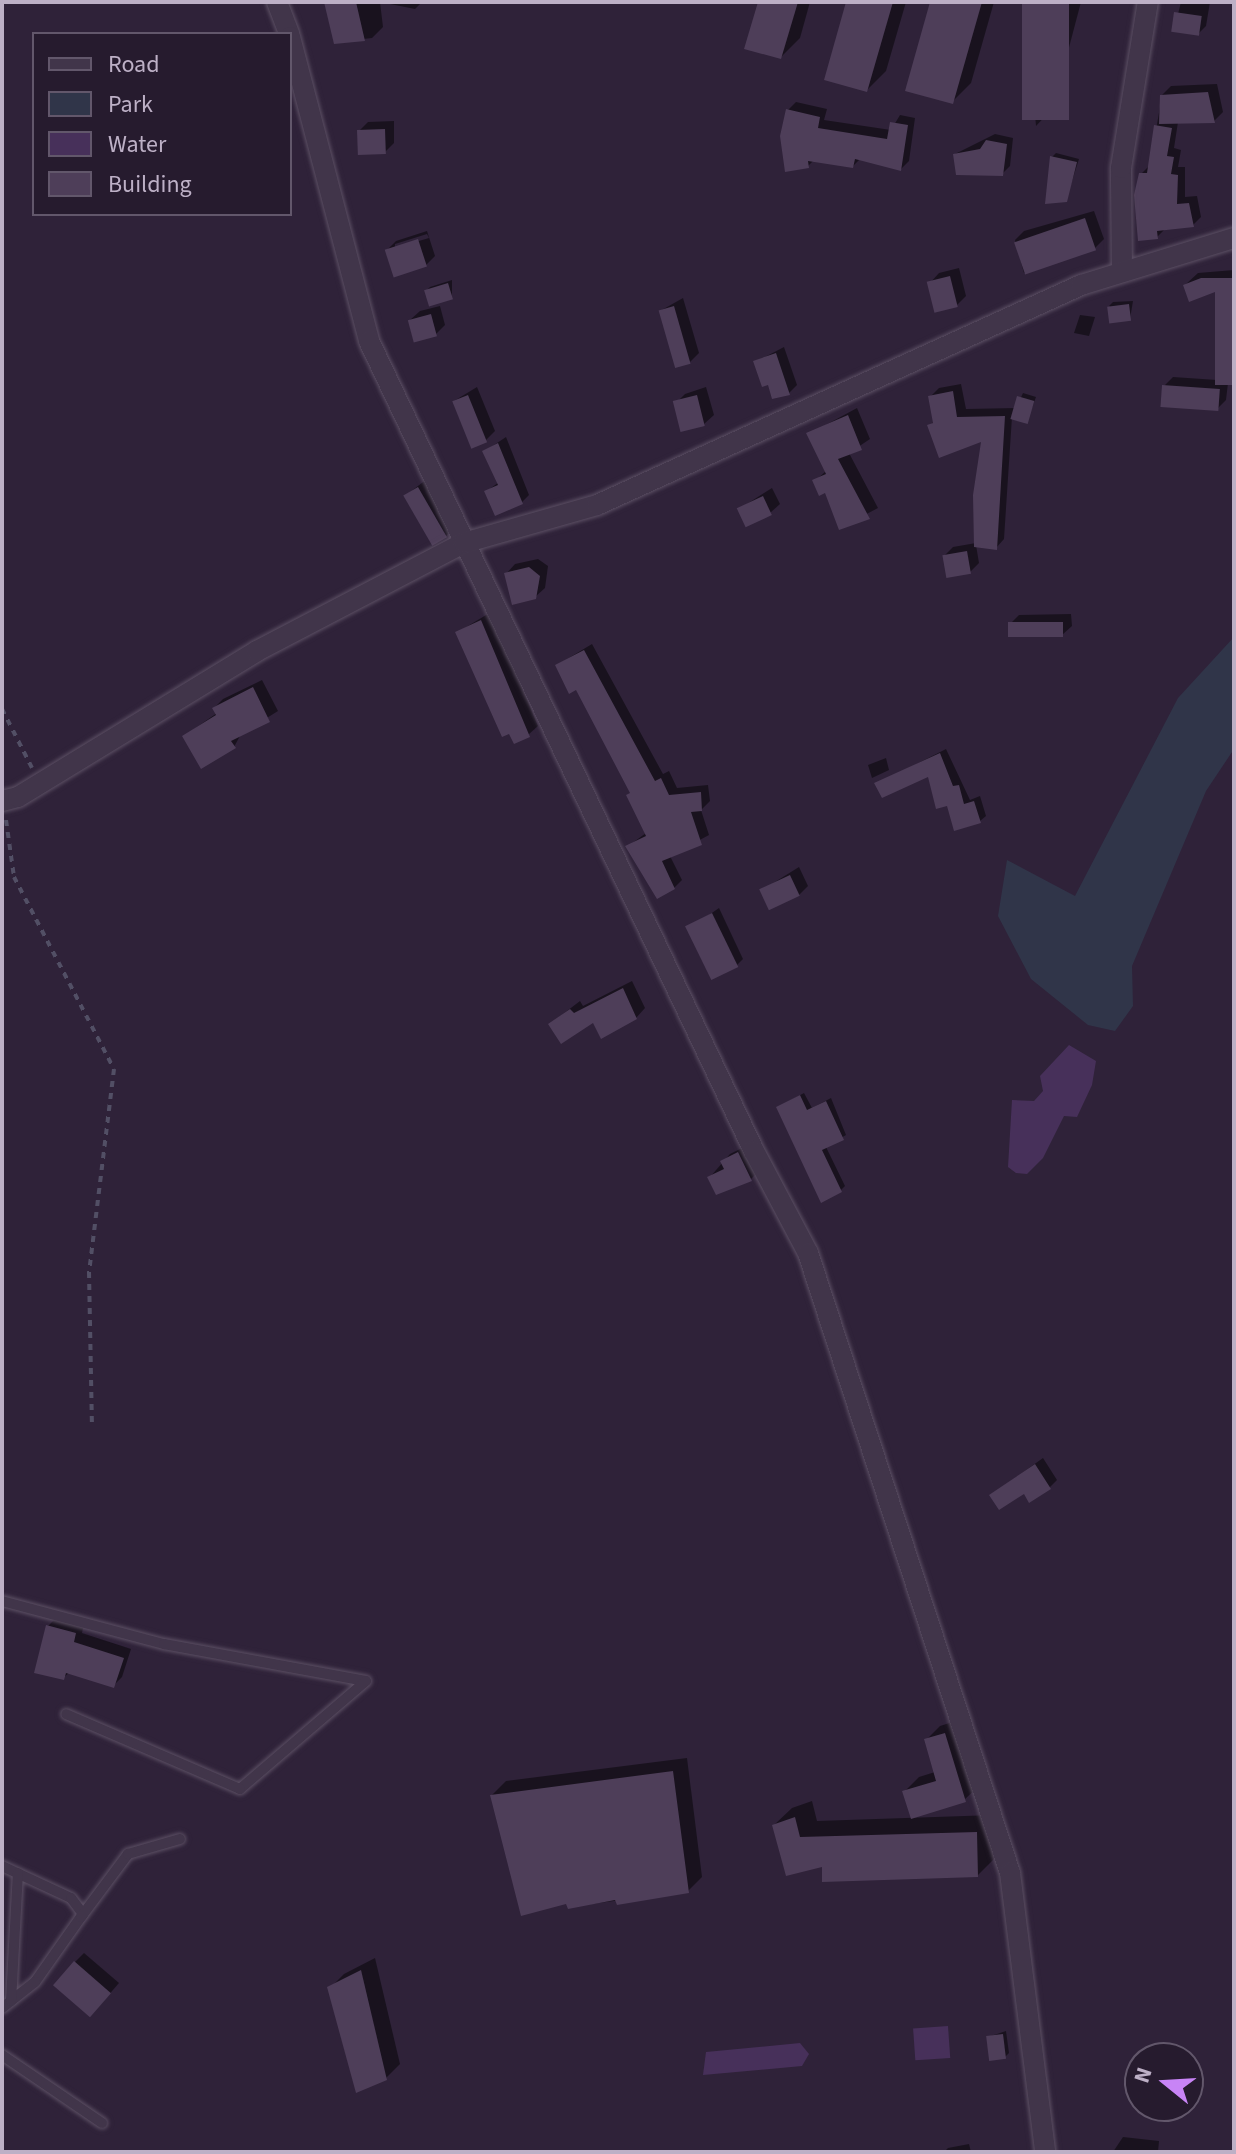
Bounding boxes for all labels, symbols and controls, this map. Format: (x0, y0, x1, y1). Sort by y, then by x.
legend (32, 32, 292, 216)
text: Road (108, 47, 160, 82)
text: Park (108, 87, 153, 122)
text: Water (108, 127, 166, 162)
text: Building (108, 167, 192, 202)
north arrow (1124, 2042, 1204, 2122)
text: N (1126, 2063, 1161, 2087)

